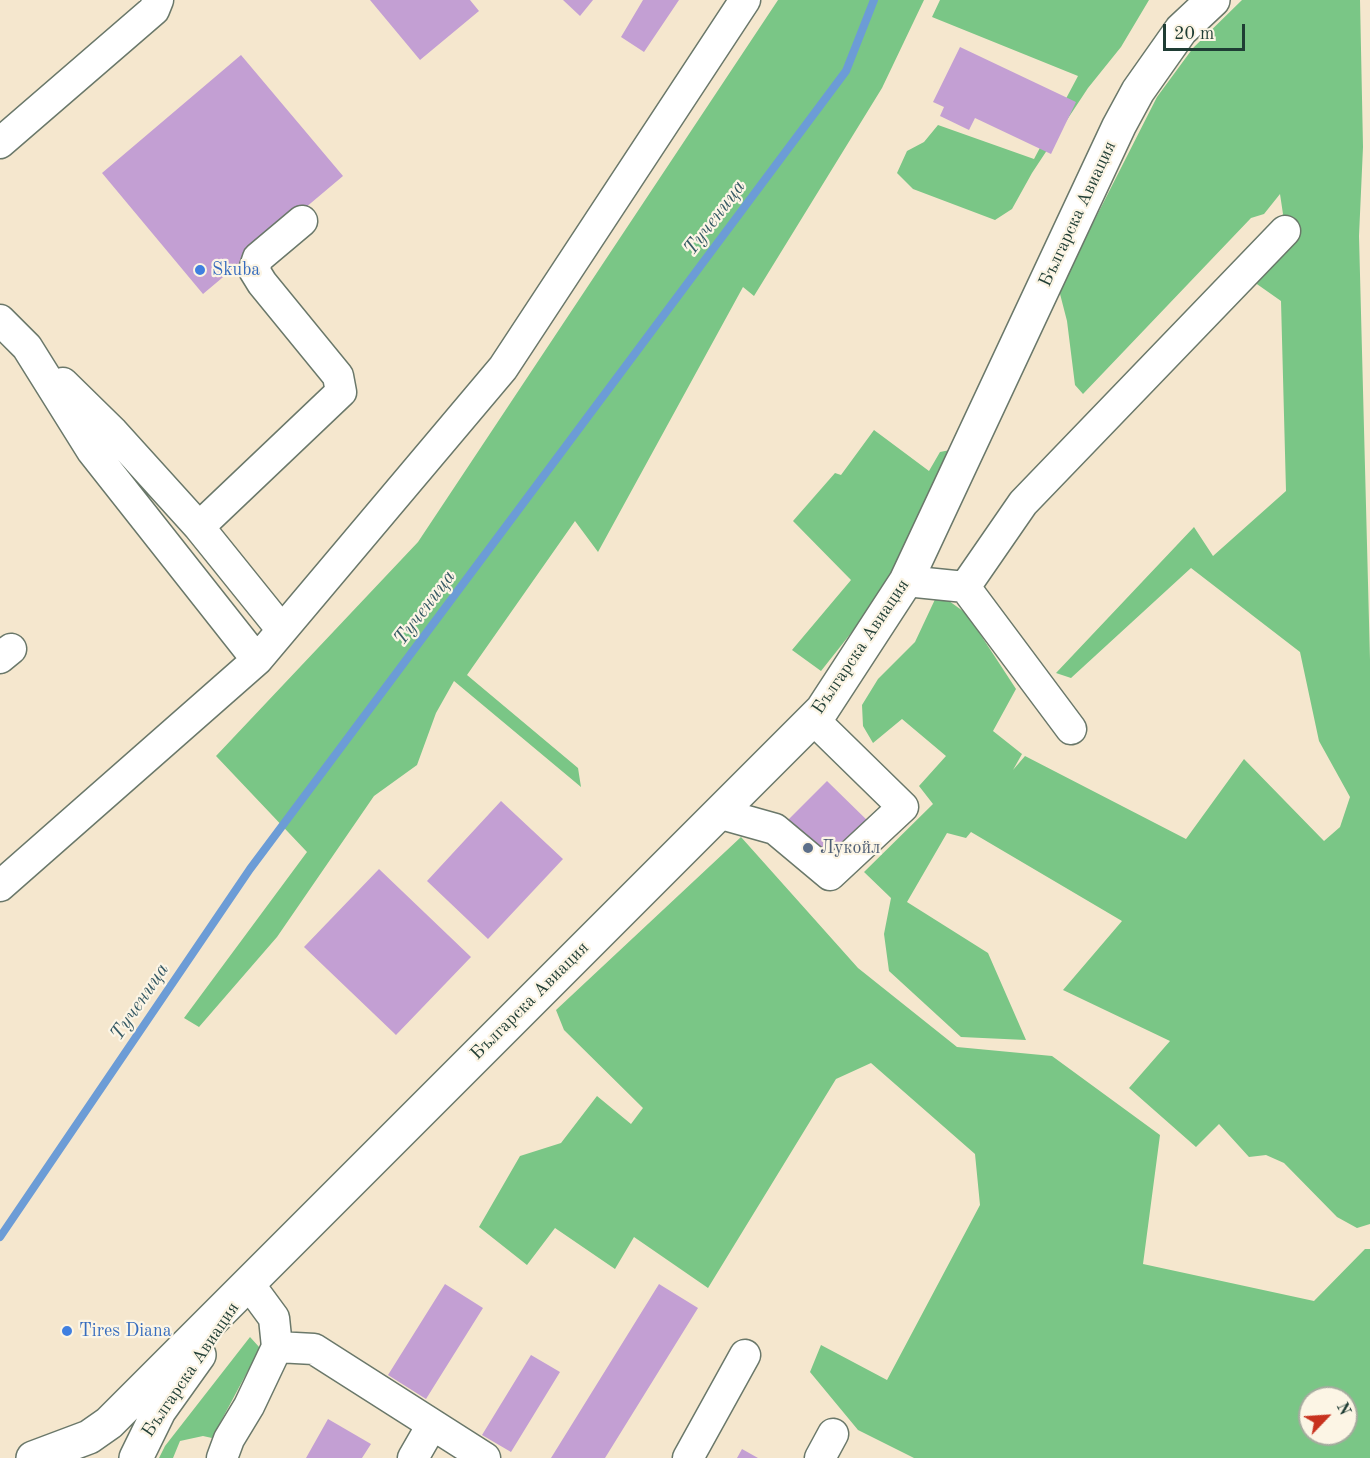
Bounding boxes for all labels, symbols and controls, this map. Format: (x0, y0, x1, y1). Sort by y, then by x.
scale bar (1166, 12, 1248, 50)
text: 20 m (1174, 25, 1214, 43)
street label: Българска Авиация (1035, 138, 1121, 290)
water label: Тученица (679, 176, 751, 260)
place label: Skuba (212, 259, 260, 281)
marker: Skuba (193, 263, 207, 277)
water label: Тученица (389, 566, 461, 650)
street label: Българска Авиация (808, 575, 914, 719)
place label: Лукойл (820, 837, 880, 859)
marker: Лукойл (801, 841, 815, 855)
street label: Българска Авиация (466, 937, 594, 1065)
water label: Тученица (105, 959, 175, 1045)
street label: Българска Авиация (138, 1298, 244, 1442)
place label: Tires Diana (79, 1320, 172, 1342)
marker: Tires Diana (60, 1324, 74, 1338)
north arrow (1298, 1386, 1358, 1446)
text: N (1333, 1400, 1352, 1418)

